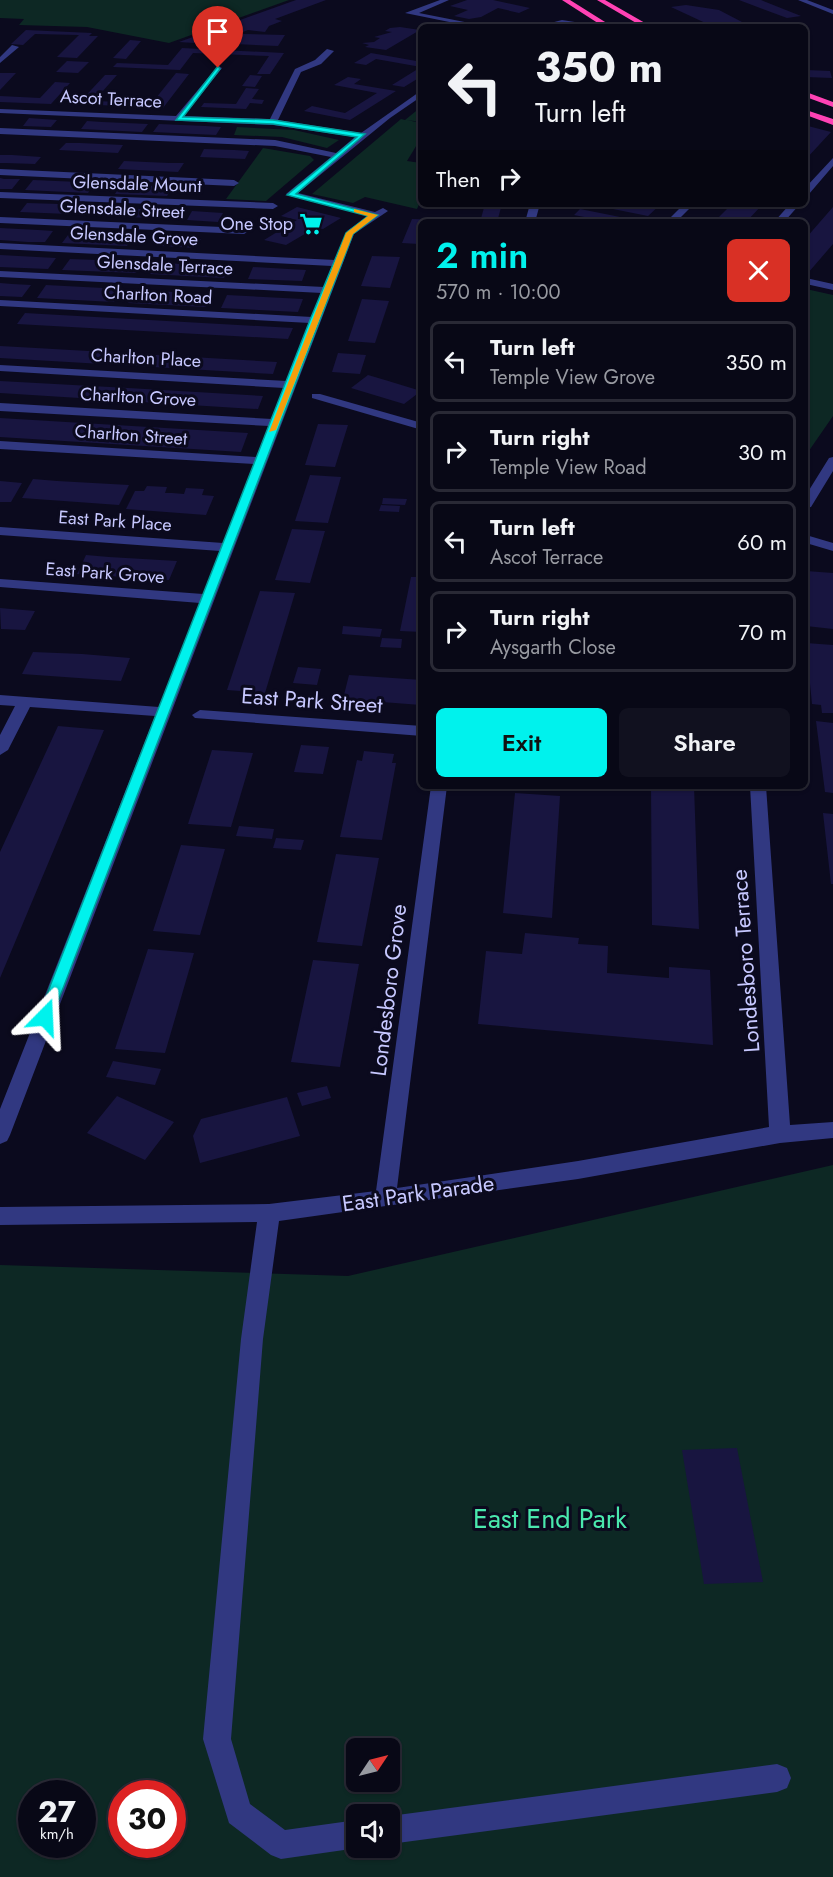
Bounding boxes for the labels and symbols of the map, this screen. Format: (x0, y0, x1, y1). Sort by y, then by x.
pin (192, 6, 243, 68)
street label: Ascot Terrace (59, 83, 163, 115)
street label: Glensdale Mount (72, 169, 203, 199)
street label: Glensdale Street (59, 193, 186, 225)
place label: One Stop (220, 211, 293, 237)
supermarket icon: One Stop (298, 211, 324, 237)
street label: Glensdale Grove (69, 220, 199, 252)
street label: Glensdale Terrace (96, 248, 234, 282)
street label: Charlton Road (103, 279, 213, 311)
street label: Charlton Place (90, 342, 202, 374)
street label: Charlton Grove (79, 381, 197, 413)
street label: Charlton Street (74, 418, 189, 452)
street label: East Park Place (57, 504, 173, 538)
street label: East Park Grove (45, 556, 165, 590)
street label: East Park Street (240, 679, 385, 721)
street label: Londesboro Terrace (723, 868, 767, 1054)
street label: Londesboro Grove (362, 902, 414, 1078)
position arrow (13, 985, 77, 1049)
street label: East Park Parade (340, 1166, 496, 1220)
park label: East End Park (473, 1499, 627, 1538)
north arrow (346, 1738, 400, 1792)
speed limit sign: 30 (108, 1780, 186, 1858)

